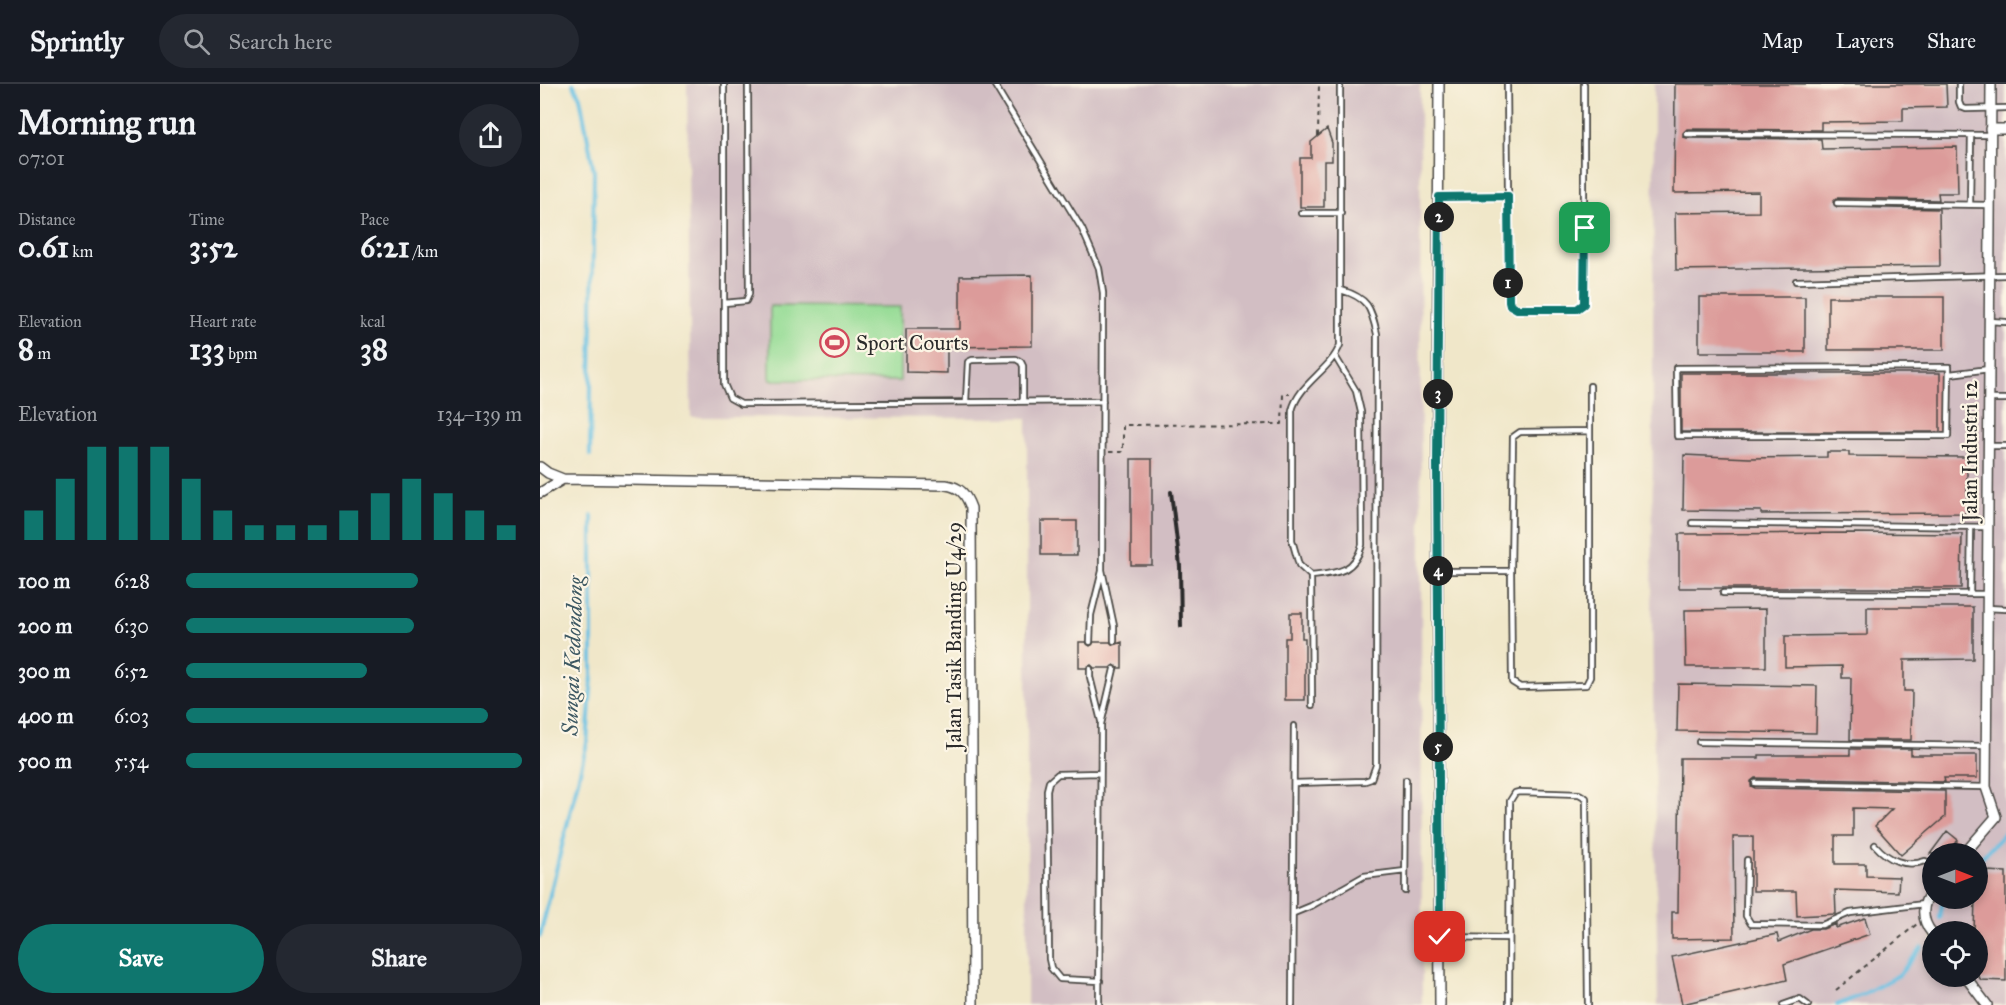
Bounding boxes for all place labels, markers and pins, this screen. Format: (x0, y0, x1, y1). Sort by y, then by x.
pin: 2 (1424, 202, 1454, 232)
pin (1559, 202, 1610, 253)
pin: 1 (1493, 268, 1523, 298)
sports icon: Sport Courts (819, 327, 851, 359)
place label: Sport Courts (856, 330, 968, 356)
pin: 3 (1423, 379, 1453, 409)
pin: 4 (1423, 556, 1453, 586)
pin: 5 (1423, 732, 1453, 762)
pin (1414, 911, 1465, 962)

